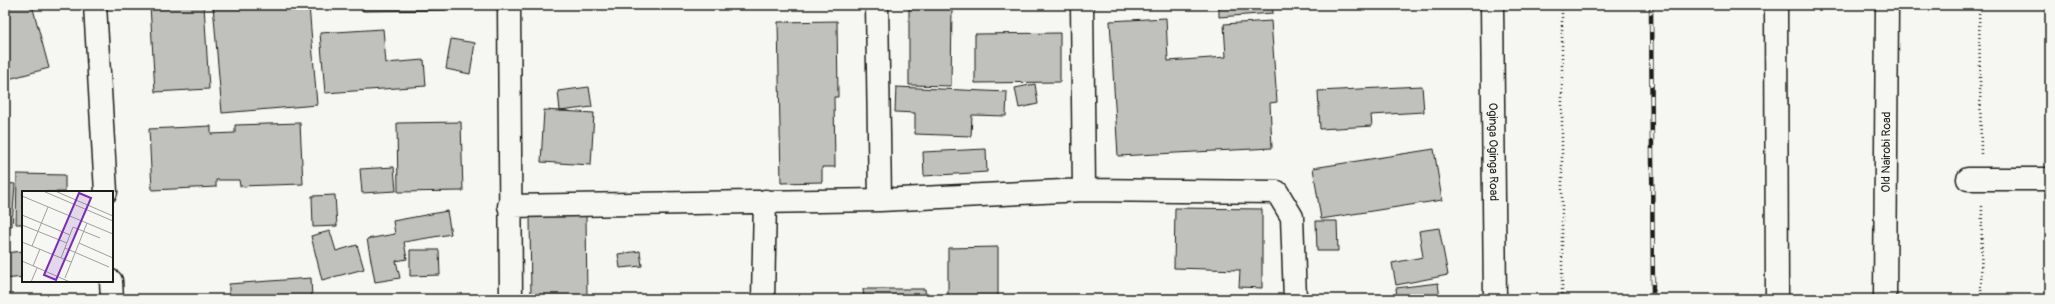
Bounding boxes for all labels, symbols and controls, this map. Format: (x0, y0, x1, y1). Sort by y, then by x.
street label: Oginga Oginga Road (1485, 103, 1501, 201)
street label: Old Nairobi Road (1879, 111, 1894, 193)
inset map (22, 191, 113, 282)

